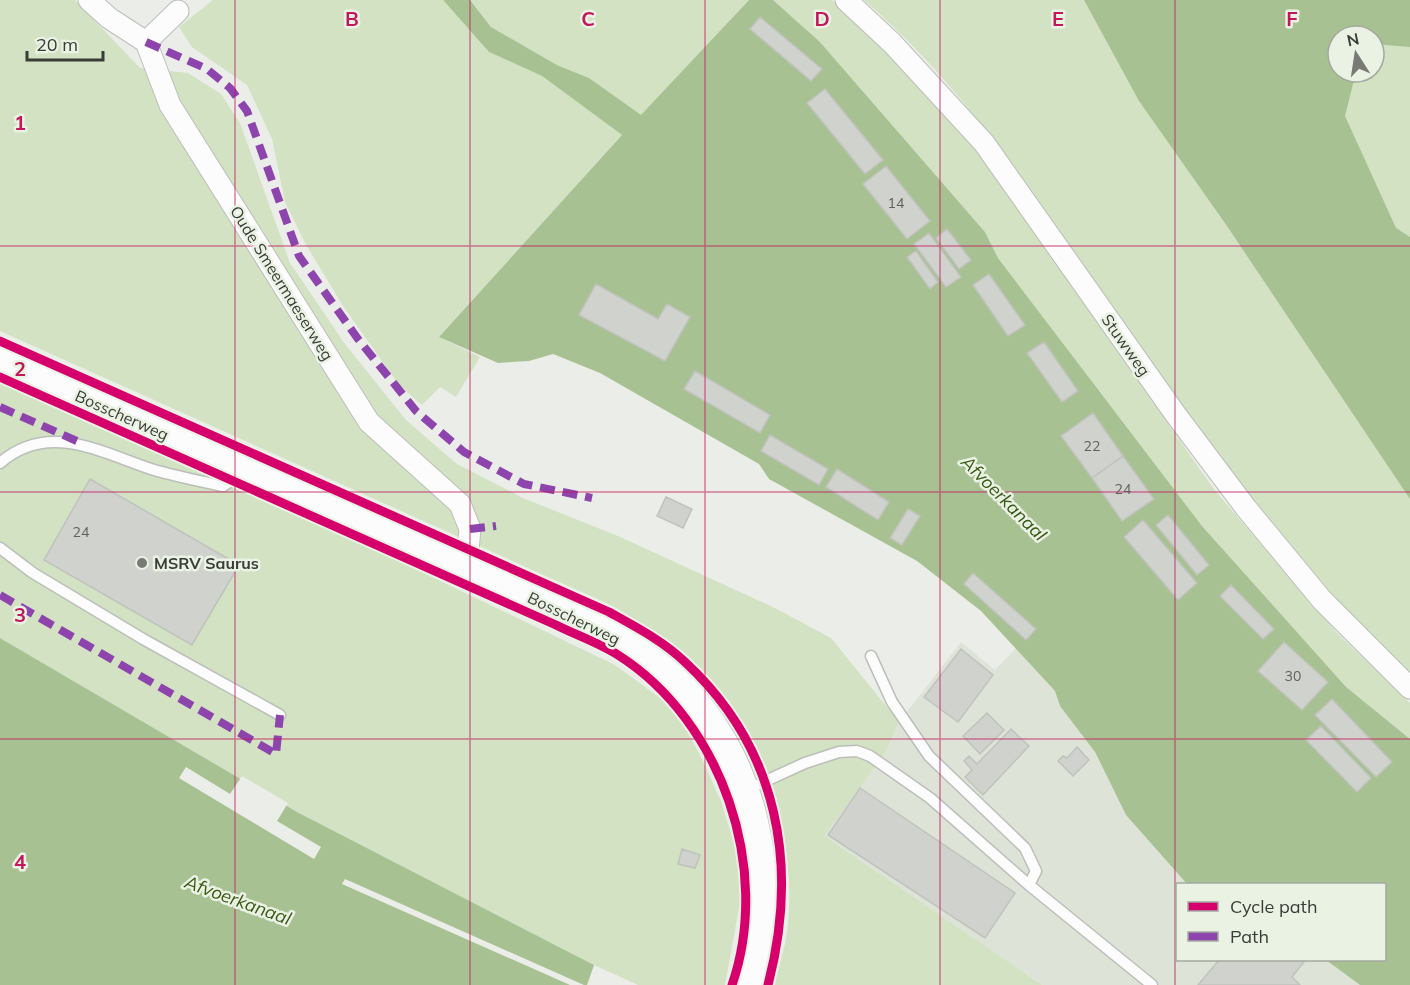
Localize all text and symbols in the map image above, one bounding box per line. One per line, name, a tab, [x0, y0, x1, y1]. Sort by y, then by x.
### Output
text: B	[345, 6, 359, 31]
text: C	[581, 6, 595, 31]
text: D	[814, 6, 830, 31]
text: E	[1052, 6, 1064, 31]
text: F	[1286, 6, 1298, 31]
scale bar	[27, 24, 104, 62]
north arrow	[1326, 24, 1386, 84]
text: N	[1345, 28, 1361, 50]
text: 20 m	[36, 33, 78, 56]
text: 1	[14, 110, 26, 135]
house number: 14	[888, 194, 905, 212]
street label: Oude Smeermaeserweg	[226, 202, 338, 364]
street label: Stuwweg	[1097, 310, 1155, 380]
text: 2	[14, 356, 26, 381]
street label: Bosscherweg	[72, 385, 172, 445]
house number: 22	[1084, 437, 1100, 455]
water label: Afvoerkanaal	[956, 450, 1052, 546]
house number: 24	[1115, 480, 1132, 498]
house number: 24	[73, 523, 90, 541]
place label: MSRV Saurus	[154, 553, 259, 573]
marker: MSRV Saurus	[135, 556, 149, 570]
street label: Bosscherweg	[525, 587, 623, 649]
text: 3	[14, 602, 26, 627]
house number: 30	[1285, 667, 1301, 685]
text: 4	[14, 849, 26, 874]
water label: Afvoerkanaal	[181, 870, 295, 930]
legend	[1176, 883, 1386, 961]
text: Cycle path	[1230, 895, 1317, 918]
text: Path	[1230, 925, 1269, 948]

